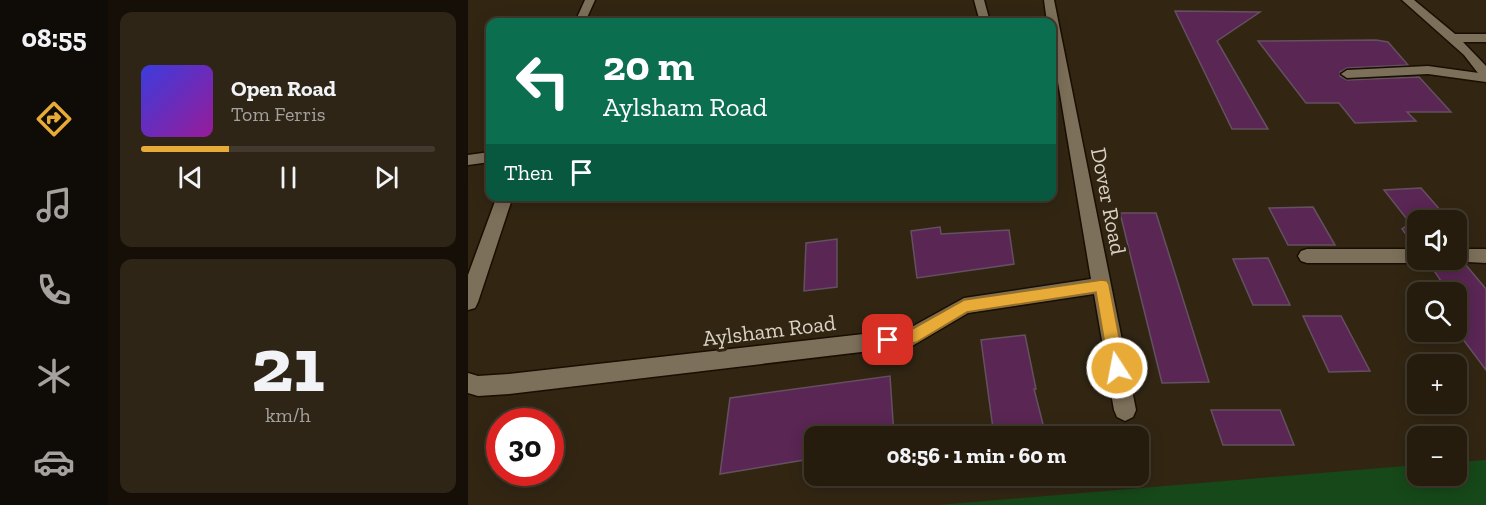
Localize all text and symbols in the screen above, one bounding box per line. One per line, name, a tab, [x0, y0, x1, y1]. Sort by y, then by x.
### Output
text: 08:55	[22, 22, 87, 54]
text: 20 m	[603, 40, 694, 91]
icon: left	[504, 42, 582, 120]
text: Open Road	[231, 75, 336, 102]
text: Aylsham Road	[603, 91, 767, 123]
icon: directions	[33, 98, 75, 140]
text: Tom Ferris	[231, 102, 326, 126]
street label: Dover Road	[1085, 145, 1132, 257]
icon: arrive	[565, 156, 598, 189]
text: Then	[504, 159, 553, 186]
icon: previous	[174, 161, 207, 194]
icon: pause	[272, 161, 305, 194]
icon: next	[370, 161, 403, 194]
icon: music	[33, 184, 75, 226]
map controls	[1407, 210, 1467, 486]
button: sound	[1407, 210, 1467, 270]
icon: phone	[33, 269, 75, 311]
button: search	[1407, 282, 1467, 342]
street label: Aylsham Road	[701, 309, 837, 352]
pin	[862, 314, 913, 365]
text: 21	[251, 317, 325, 411]
icon: arrive	[871, 323, 904, 356]
position arrow	[1085, 336, 1149, 400]
button: +	[1407, 354, 1467, 414]
icon: climate	[33, 355, 75, 397]
text: km/h	[265, 403, 311, 427]
speed limit sign: 30	[486, 408, 564, 486]
button: −	[1407, 426, 1467, 486]
icon: car	[33, 441, 75, 483]
text: 08:56 · 1 min · 60 m	[887, 442, 1066, 469]

